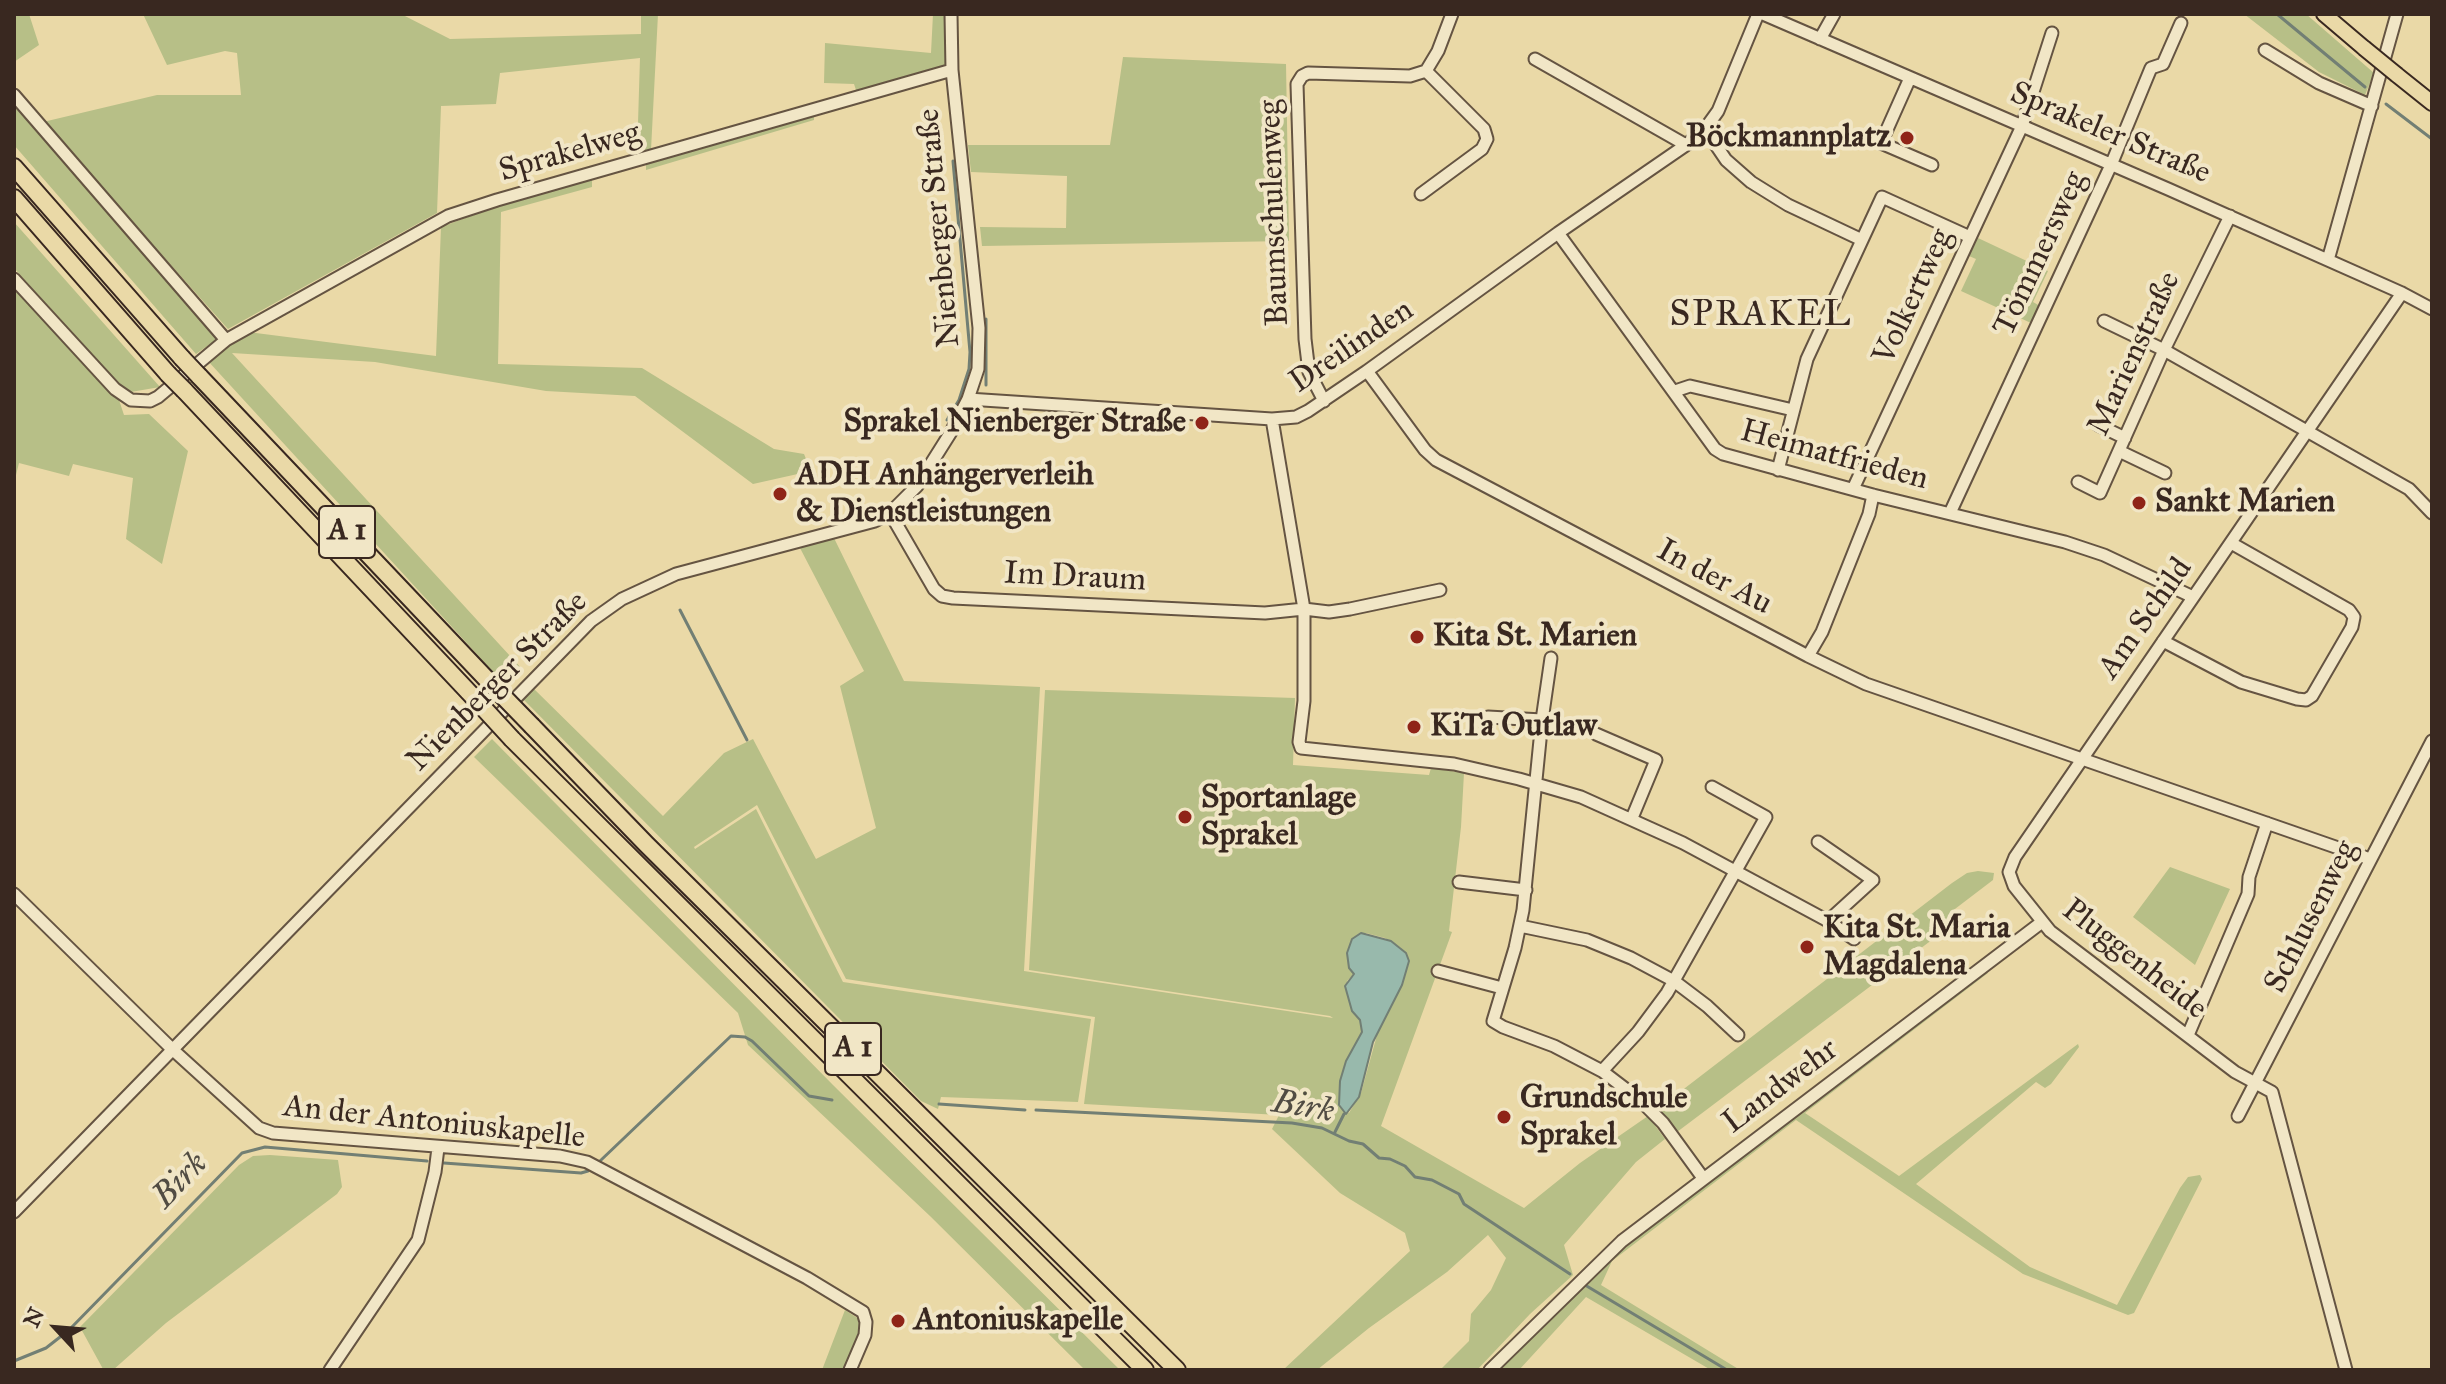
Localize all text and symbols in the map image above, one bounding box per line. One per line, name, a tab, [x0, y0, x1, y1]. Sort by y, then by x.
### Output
street label: Sprakeler Straße	[2004, 75, 2216, 193]
street label: Baumschulenweg	[1252, 99, 1298, 327]
street label: Nienberger Straße	[910, 107, 970, 349]
street label: Sprakelweg	[495, 115, 645, 191]
place label: Böckmannplatz	[1686, 119, 1891, 157]
marker: Böckmannplatz	[1898, 129, 1916, 147]
street label: Tömmersweg	[1986, 166, 2096, 342]
street label: Volkertweg	[1866, 223, 1962, 371]
street label: Marienstraße	[2080, 266, 2190, 442]
street label: Dreilinden	[1283, 292, 1421, 402]
district label: SPRAKEL	[1670, 294, 1852, 338]
place label: Sprakel Nienberger Straße	[843, 404, 1186, 442]
street label: Heimatfrieden	[1736, 413, 1932, 499]
marker: Sprakel Nienberger Straße	[1193, 414, 1211, 432]
place label: ADH Anhängerverleih & Dienstleistungen	[796, 457, 1094, 532]
place label: Sankt Marien	[2155, 484, 2335, 522]
marker: ADH Anhängerverleih & Dienstleistungen	[771, 485, 789, 503]
marker: Sankt Marien	[2130, 494, 2148, 512]
road number: A 1	[319, 506, 375, 558]
street label: In der Au	[1650, 532, 1778, 624]
street label: Am Schild	[2091, 551, 2201, 687]
street label: Im Draum	[1003, 555, 1147, 601]
street label: Nienberger Straße	[400, 584, 596, 780]
place label: Kita St. Marien	[1433, 618, 1637, 656]
marker: Kita St. Marien	[1408, 628, 1426, 646]
place label: KiTa Outlaw	[1430, 708, 1597, 746]
marker: KiTa Outlaw	[1405, 718, 1423, 736]
place label: Sportanlage Sprakel	[1201, 780, 1356, 855]
marker: Sportanlage Sprakel	[1176, 808, 1194, 826]
street label: Schlusenweg	[2257, 834, 2367, 1000]
street label: Pluggenheide	[2054, 891, 2214, 1029]
place label: Kita St. Maria Magdalena	[1823, 910, 2010, 985]
marker: Kita St. Maria Magdalena	[1798, 938, 1816, 956]
road number: A 1	[825, 1023, 881, 1075]
street label: Landwehr	[1716, 1031, 1846, 1143]
place label: Grundschule Sprakel	[1520, 1080, 1688, 1155]
water label: Birk	[1269, 1083, 1337, 1133]
street label: An der Antoniuskapelle	[281, 1088, 587, 1158]
marker: Grundschule Sprakel	[1495, 1108, 1513, 1126]
water label: Birk	[145, 1145, 217, 1217]
north arrow	[16, 1288, 96, 1368]
place label: Antoniuskapelle	[914, 1302, 1123, 1340]
text: N	[18, 1303, 50, 1332]
marker: Antoniuskapelle	[889, 1312, 907, 1330]

